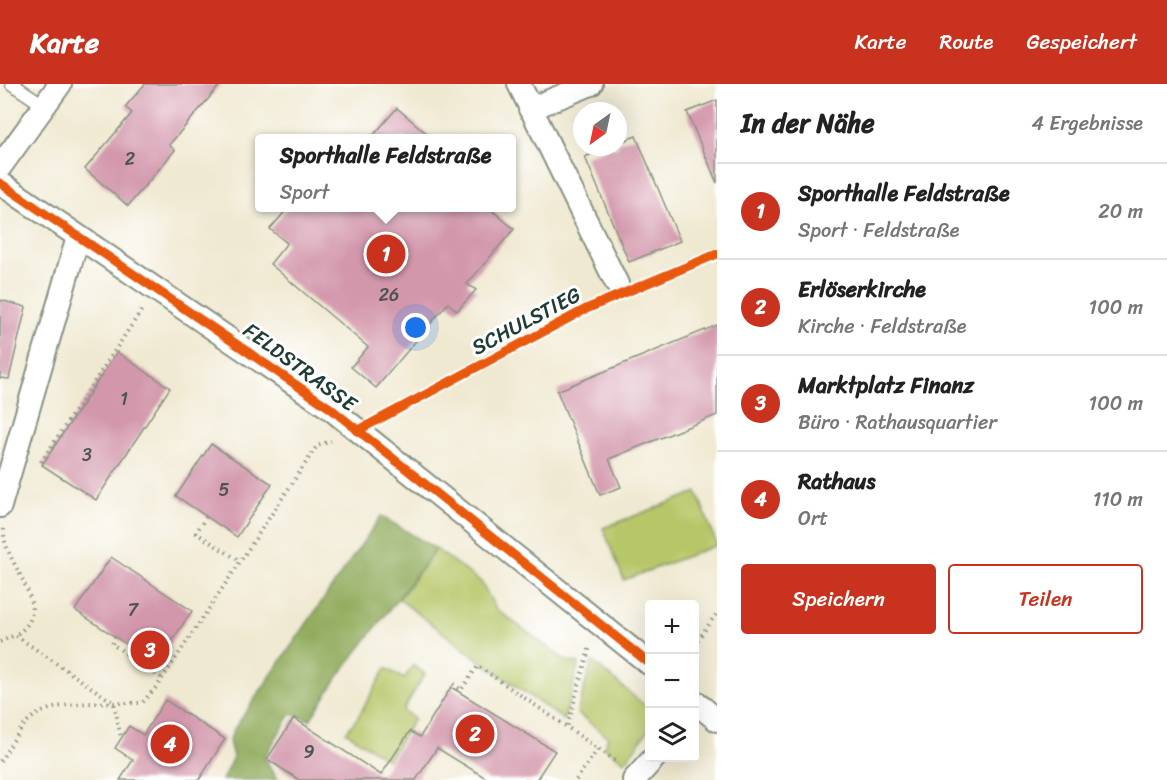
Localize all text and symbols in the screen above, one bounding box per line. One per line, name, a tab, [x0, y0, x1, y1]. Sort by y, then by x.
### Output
text: Karte	[30, 18, 99, 67]
text: Karte	[855, 23, 906, 61]
text: Route	[939, 23, 993, 61]
text: Gespeichert	[1026, 23, 1137, 61]
text: In der Nähe	[741, 100, 875, 146]
north arrow	[573, 102, 627, 156]
text: 4 Ergebnisse	[1032, 106, 1143, 141]
popup	[255, 134, 516, 212]
text: Sporthalle Feldstraße	[280, 136, 491, 175]
house number: 2	[125, 143, 135, 175]
text: Sporthalle Feldstraße	[798, 174, 1010, 213]
text: Sport	[280, 175, 329, 210]
text: 1	[756, 194, 765, 229]
text: 20 m	[1098, 194, 1143, 229]
text: Sport · Feldstraße	[798, 213, 959, 248]
pin: 1	[366, 232, 406, 276]
text: Erlöserkirche	[798, 270, 926, 309]
street label: SCHULSTIEG	[464, 276, 588, 366]
house number: 26	[379, 279, 399, 311]
text: 2	[755, 290, 766, 325]
text: 100 m	[1089, 290, 1143, 325]
text: Kirche · Feldstraße	[798, 309, 966, 344]
street label: FELDSTRASSE	[235, 312, 366, 423]
your location	[401, 313, 430, 342]
text: Marktplatz Finanz	[798, 366, 974, 405]
house number: 1	[120, 383, 128, 415]
text: 3	[755, 386, 766, 421]
text: 100 m	[1089, 386, 1143, 421]
text: Büro · Rathausquartier	[798, 405, 997, 440]
house number: 3	[82, 439, 92, 471]
text: Rathaus	[798, 462, 875, 501]
house number: 5	[219, 474, 230, 506]
text: 4	[754, 482, 767, 517]
text: 110 m	[1093, 482, 1143, 517]
text: Ort	[798, 501, 828, 536]
button: Speichern	[741, 564, 936, 634]
button: Teilen	[948, 564, 1143, 634]
house number: 7	[128, 594, 140, 626]
map controls	[645, 600, 699, 762]
button: +	[645, 600, 699, 654]
pin: 3	[130, 628, 170, 672]
button: −	[645, 654, 699, 708]
button: layers	[645, 708, 699, 762]
pin: 2	[456, 712, 494, 756]
pin: 4	[150, 722, 190, 766]
house number: 9	[303, 736, 315, 768]

